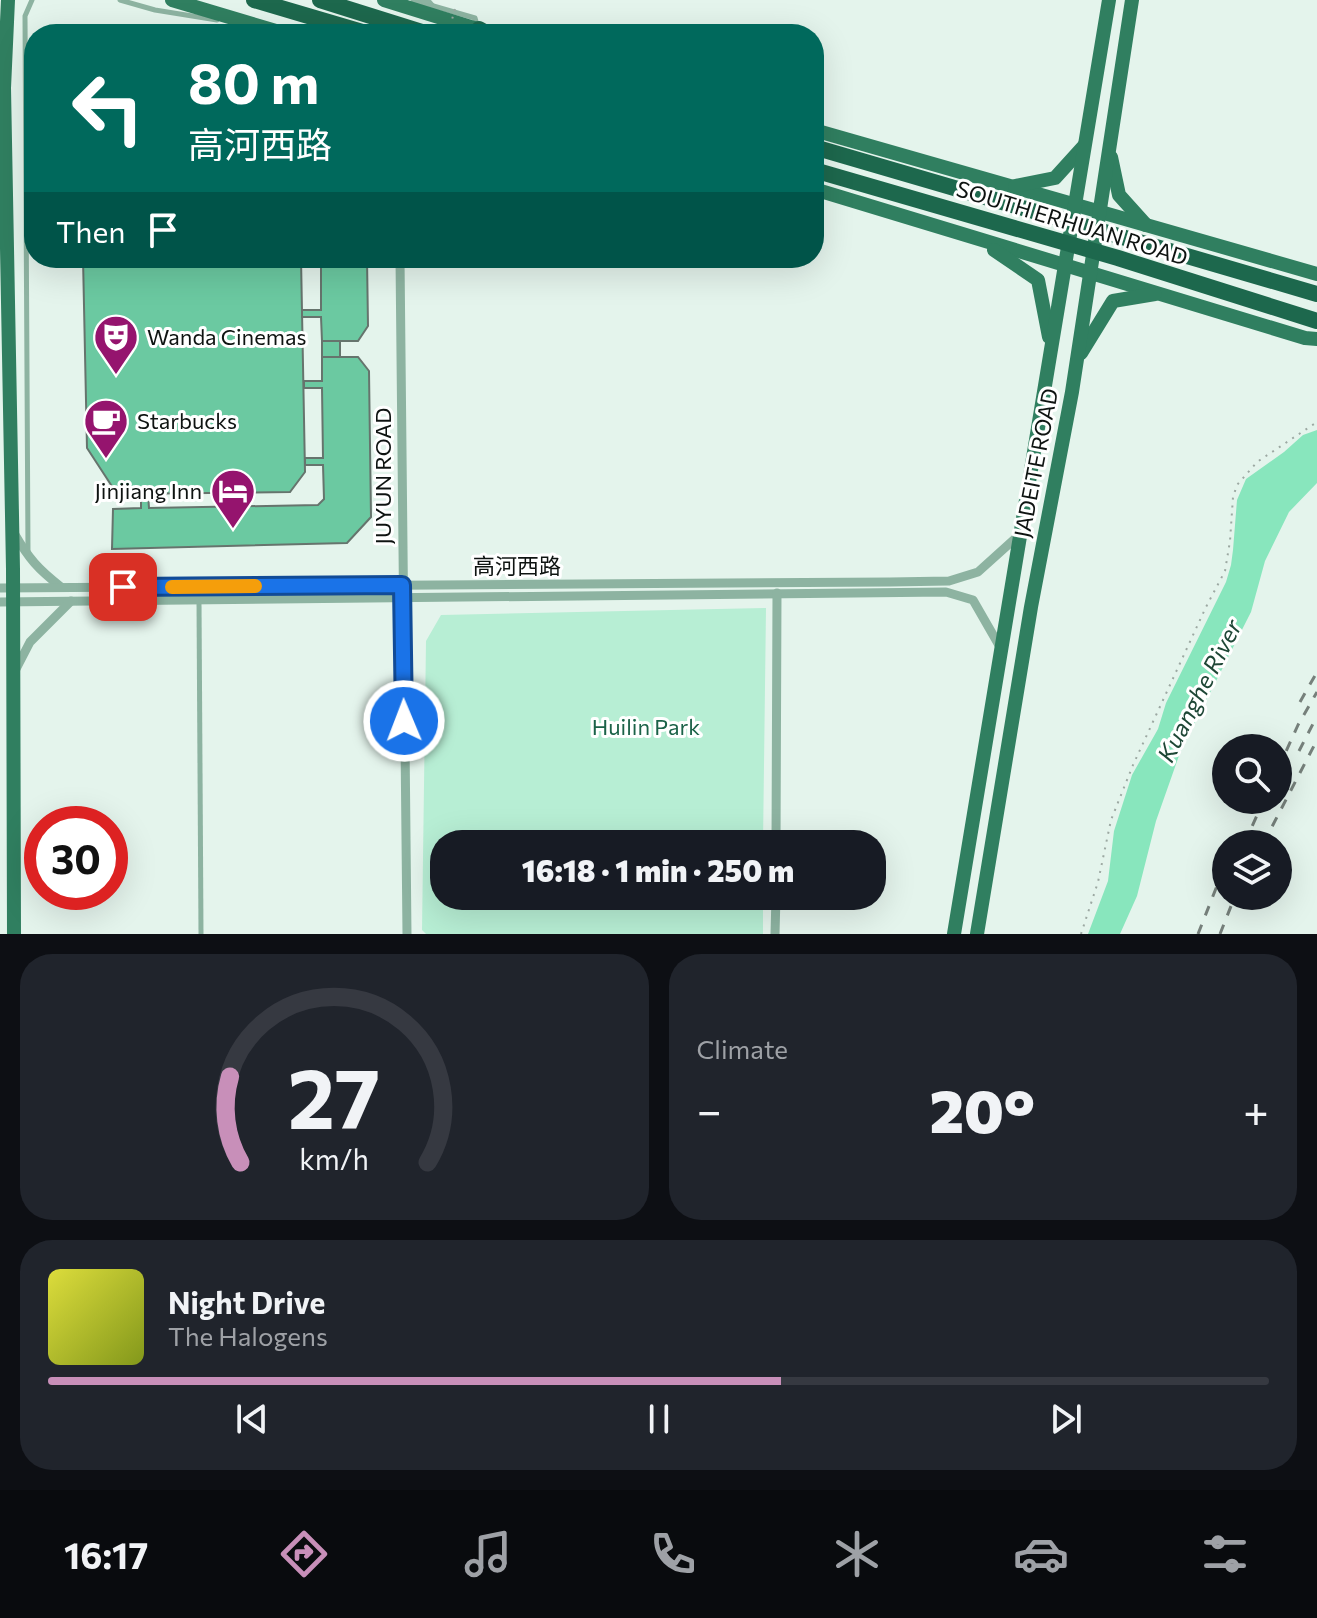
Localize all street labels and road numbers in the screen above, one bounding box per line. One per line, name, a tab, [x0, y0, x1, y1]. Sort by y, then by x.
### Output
street label: SOUTH ERHUAN ROAD	[953, 174, 1191, 271]
street label: JADEITE ROAD	[1008, 386, 1063, 540]
street label: JUYUN ROAD	[369, 408, 396, 544]
street label: 高河西路	[473, 552, 561, 579]

